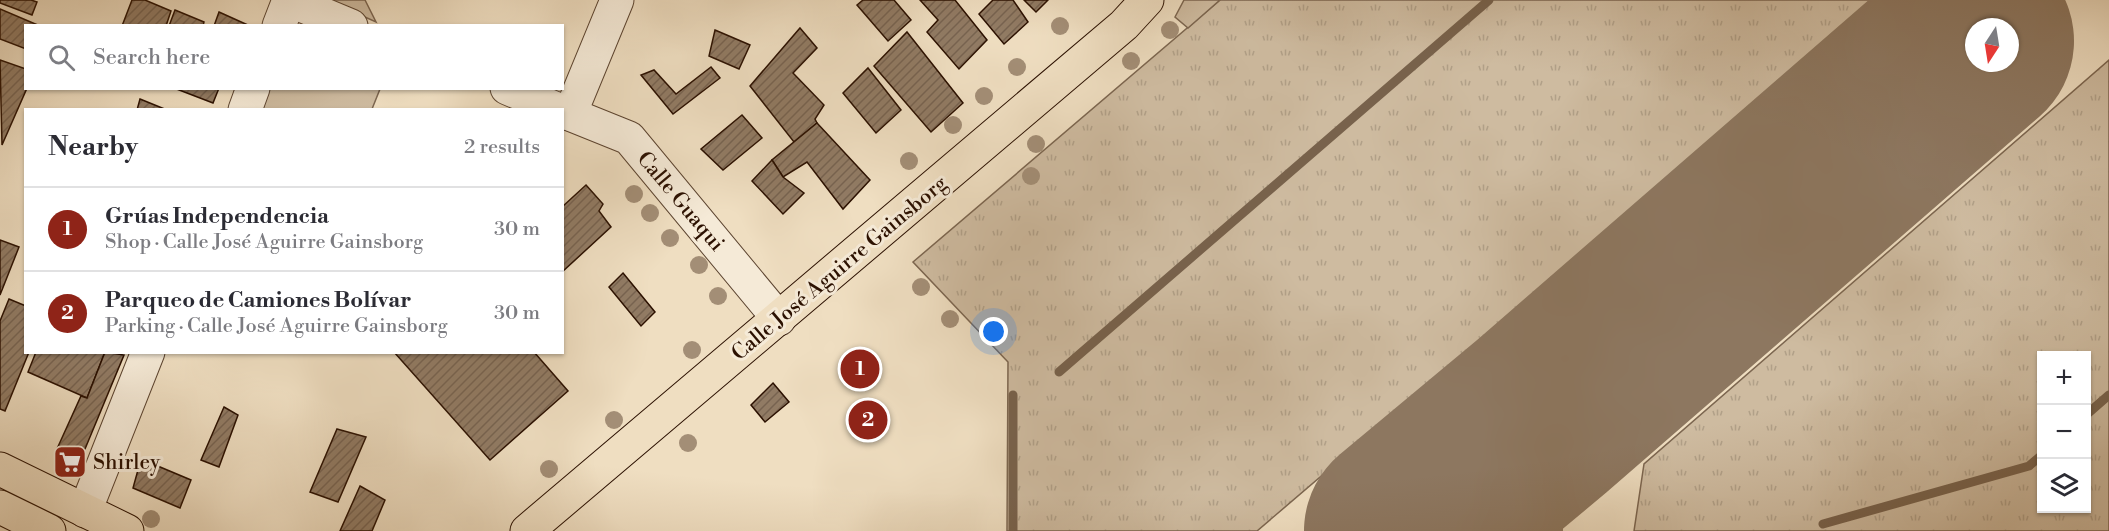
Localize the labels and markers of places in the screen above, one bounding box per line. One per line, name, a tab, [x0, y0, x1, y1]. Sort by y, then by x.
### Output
pin: 1	[840, 346, 880, 392]
pin: 2	[848, 398, 888, 442]
supermarket icon: Shirley	[52, 444, 88, 480]
place label: Shirley	[93, 450, 161, 476]

